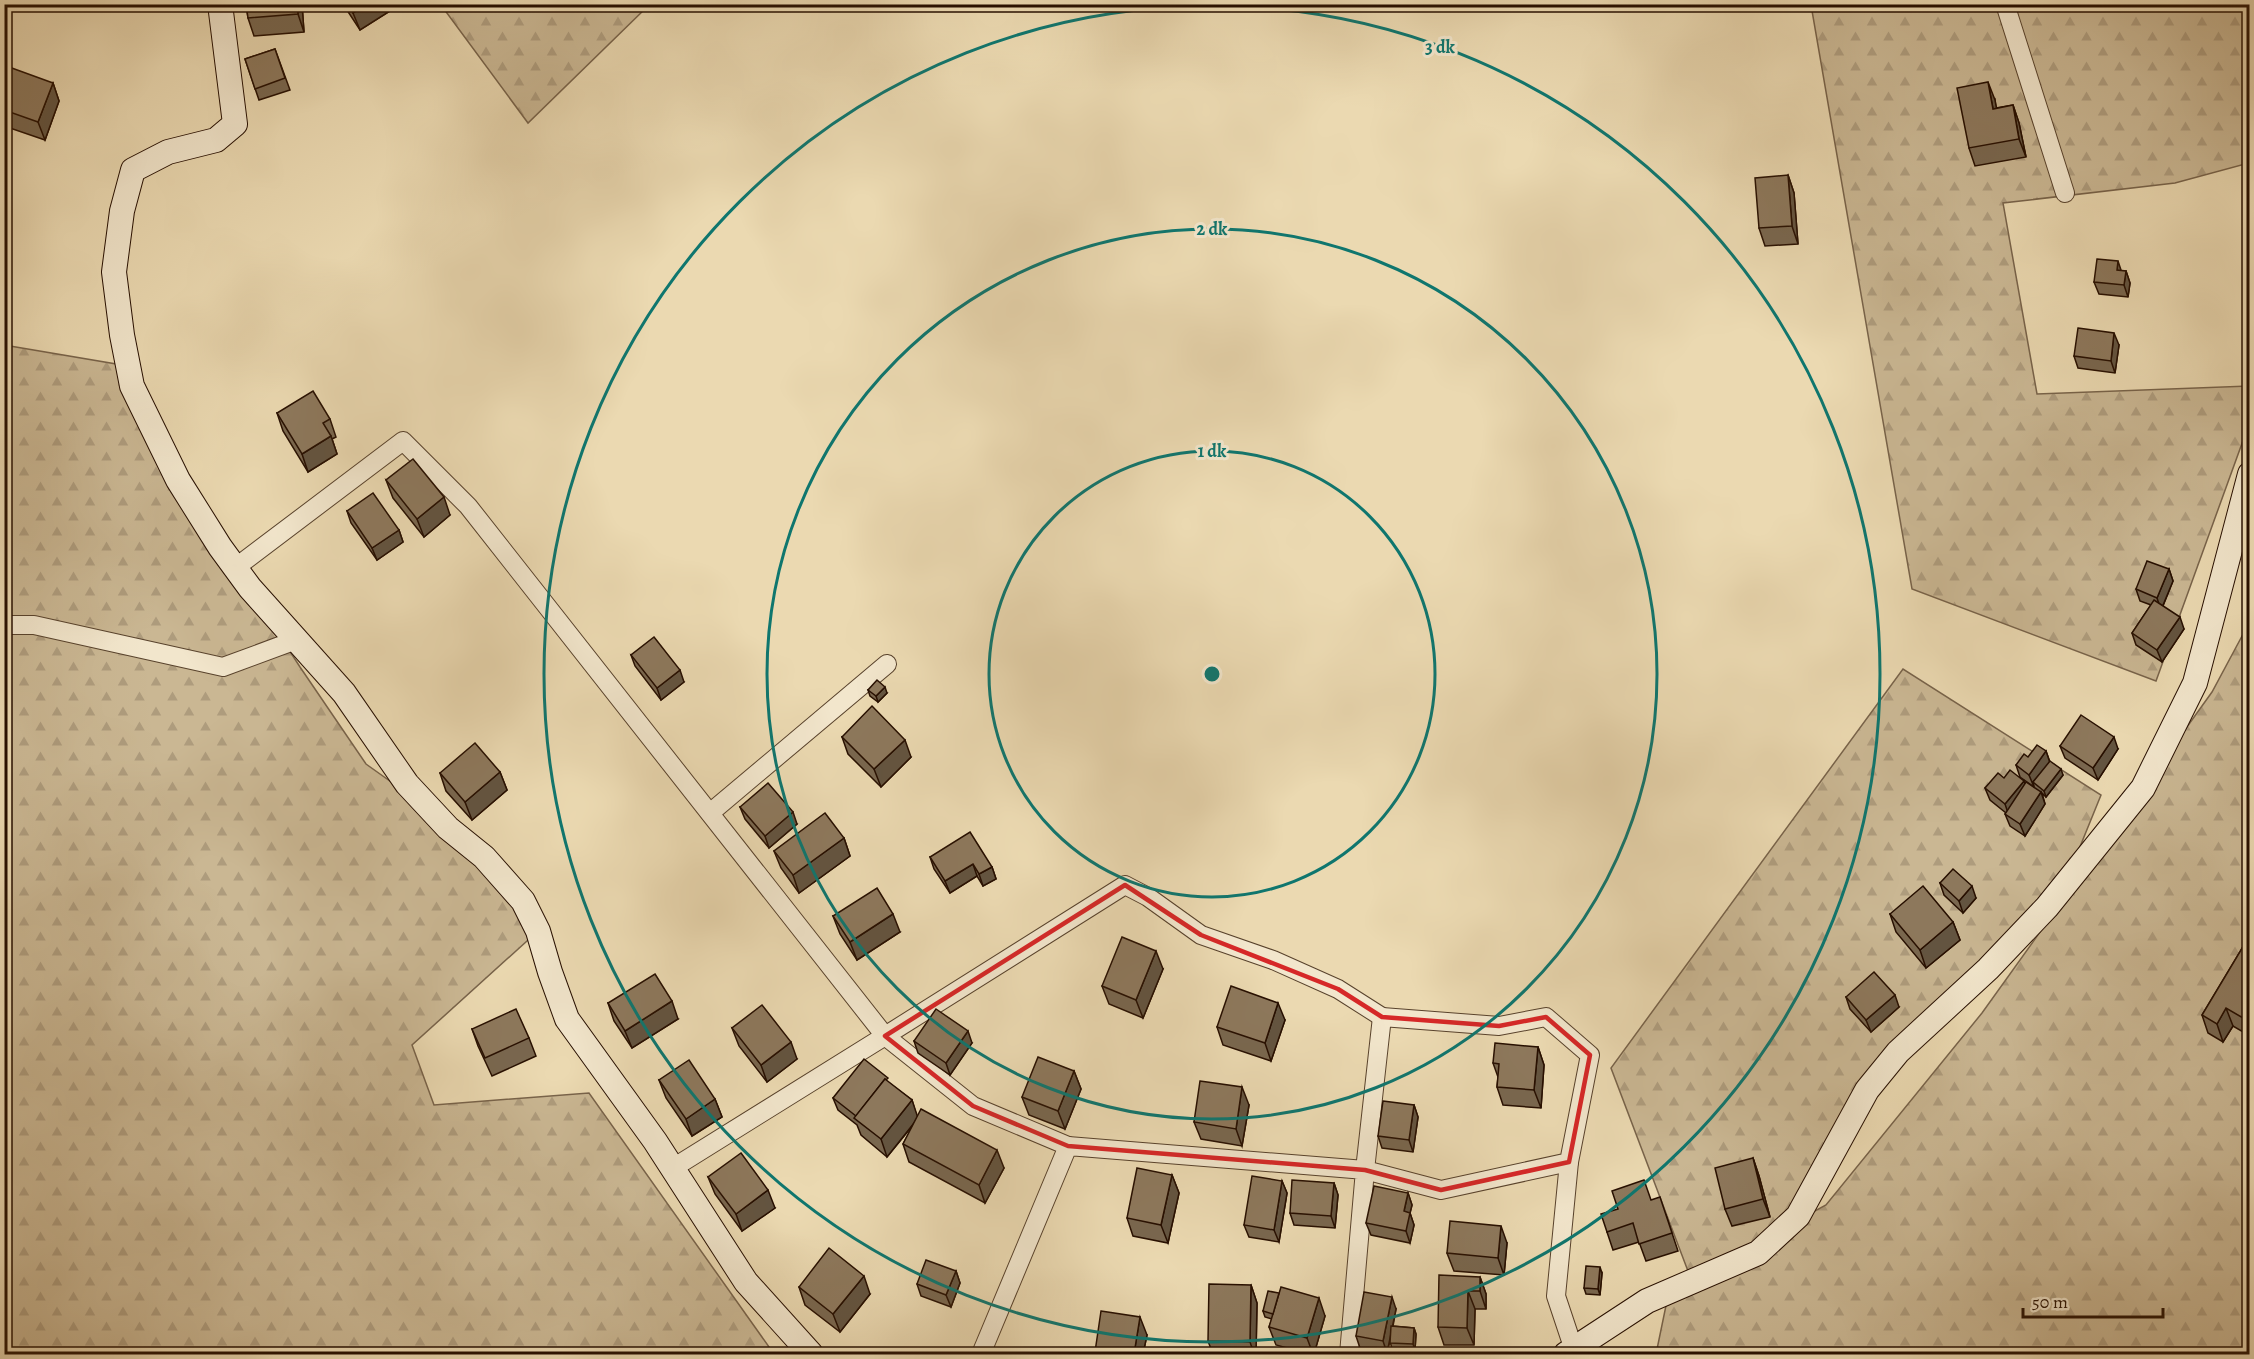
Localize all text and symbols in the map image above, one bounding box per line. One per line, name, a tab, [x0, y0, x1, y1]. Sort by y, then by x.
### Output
text: 3 dk	[1425, 35, 1456, 59]
text: 2 dk	[1197, 217, 1228, 241]
text: 1 dk	[1198, 439, 1227, 463]
centre of rings	[1202, 664, 1222, 684]
scale bar	[2023, 1281, 2162, 1319]
text: 50 m	[2032, 1290, 2068, 1314]

